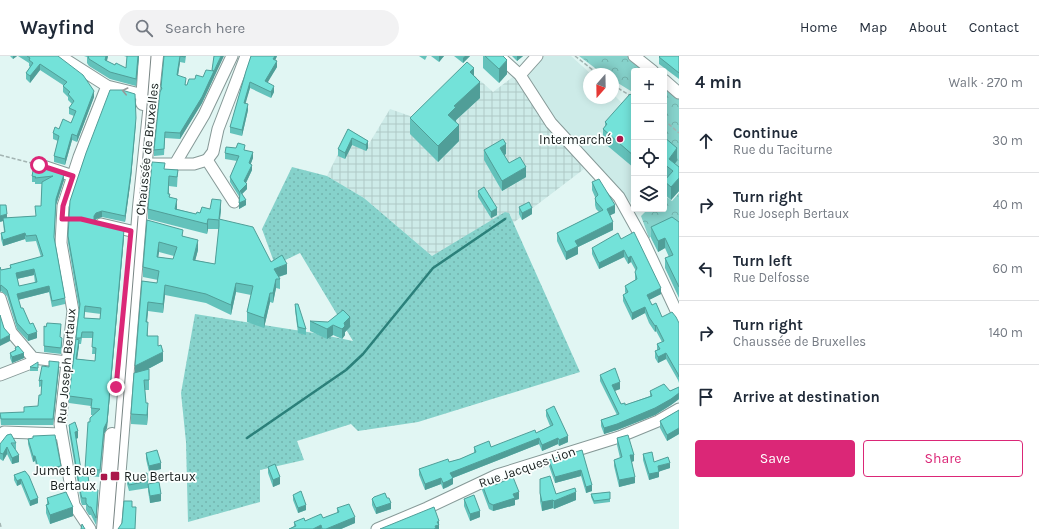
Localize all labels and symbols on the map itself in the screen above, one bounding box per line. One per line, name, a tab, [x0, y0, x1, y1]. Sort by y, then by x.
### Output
north arrow	[583, 68, 619, 104]
street label: Chaussée de Bruxelles	[133, 82, 161, 216]
one-way arrow	[122, 87, 128, 95]
place label: Intermarché	[539, 132, 612, 147]
marker: Intermarché	[615, 134, 625, 144]
route start	[30, 156, 48, 174]
street label: Rue Joseph Bertaux	[53, 307, 79, 424]
route end	[107, 378, 125, 396]
street label: Rue Jacques Lion	[476, 443, 578, 492]
place label: Jumet Rue Bertaux	[34, 463, 96, 493]
place label: Rue Bertaux	[124, 469, 196, 484]
marker: Rue Bertaux	[109, 470, 121, 482]
marker: Jumet Rue Bertaux	[99, 472, 109, 482]

